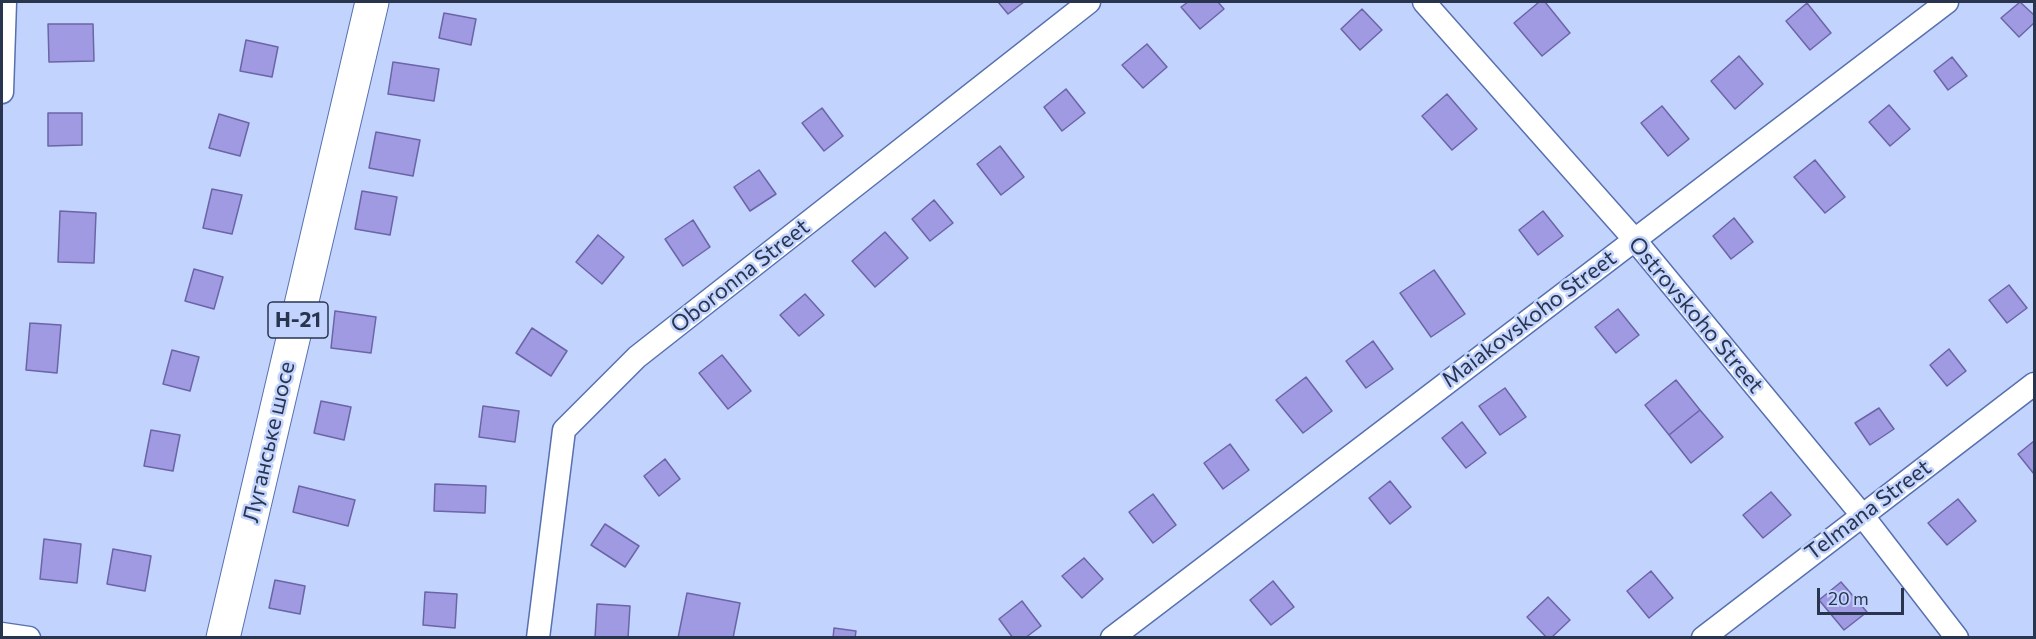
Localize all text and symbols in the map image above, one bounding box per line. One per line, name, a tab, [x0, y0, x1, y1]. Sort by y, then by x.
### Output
street label: Oboronna Street	[665, 214, 815, 338]
street label: Ostrovskoho Street	[1623, 231, 1769, 399]
street label: Maiakovskoho Street	[1437, 245, 1621, 393]
road number: Н-21	[268, 302, 328, 338]
street label: Луганське шосе	[238, 359, 300, 525]
street label: Telmana Street	[1800, 454, 1936, 566]
scale bar	[1820, 576, 1907, 614]
text: 20 m	[1828, 587, 1869, 609]

